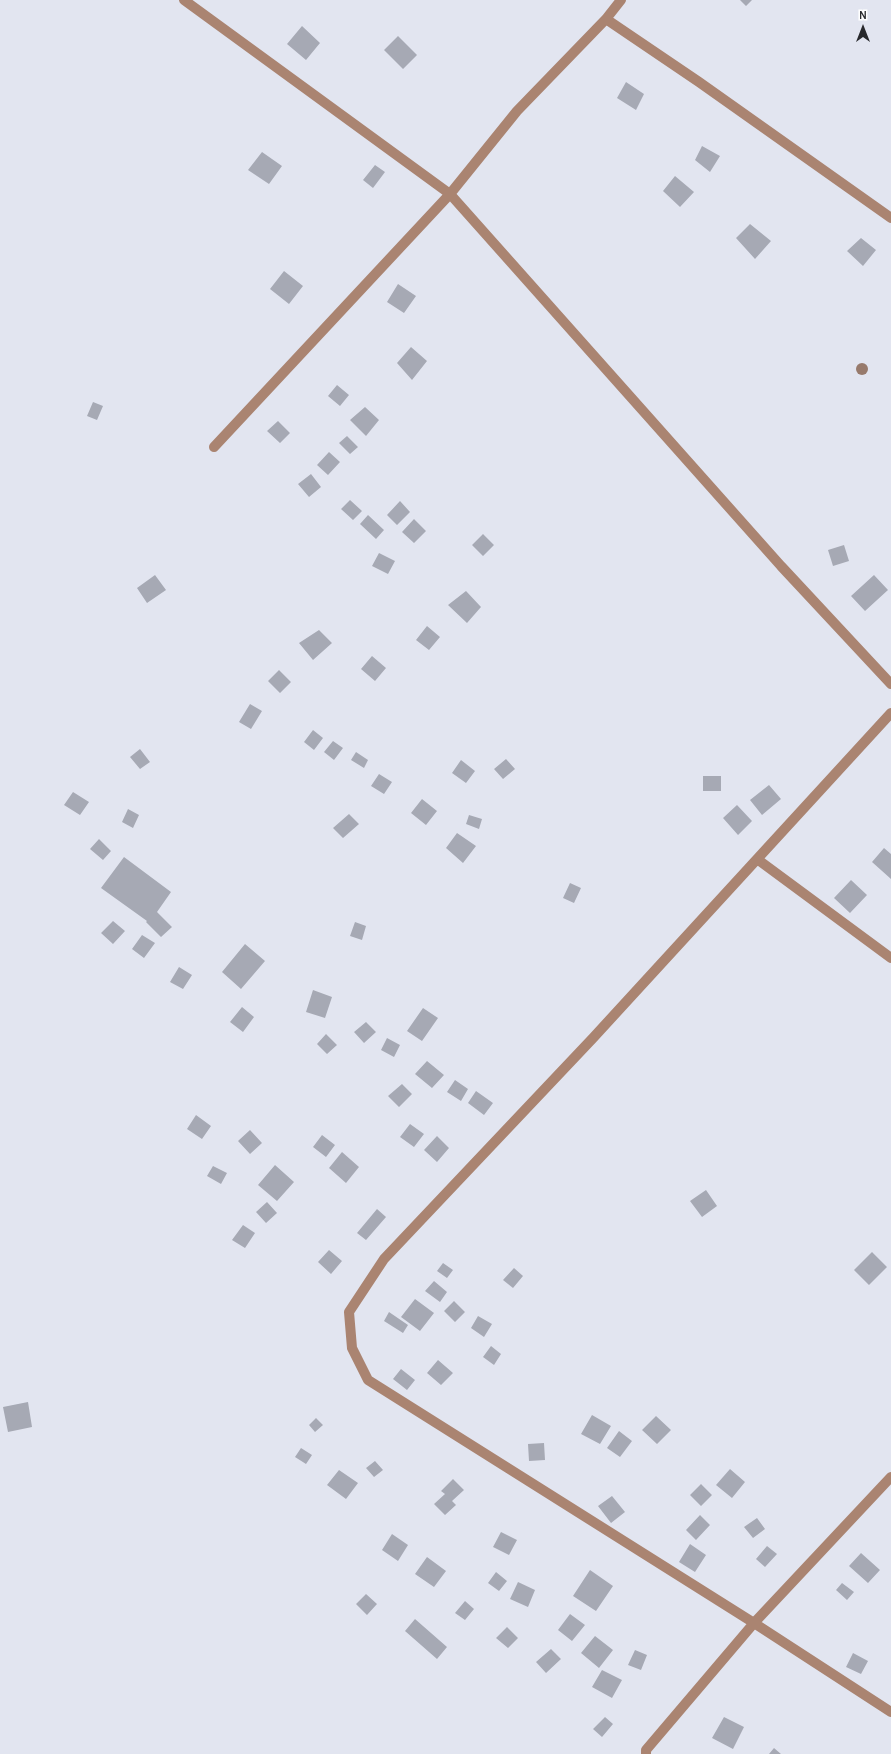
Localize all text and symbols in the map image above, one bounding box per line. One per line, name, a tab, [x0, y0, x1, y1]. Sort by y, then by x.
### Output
north arrow	[843, 8, 883, 48]
text: N	[859, 9, 867, 22]

